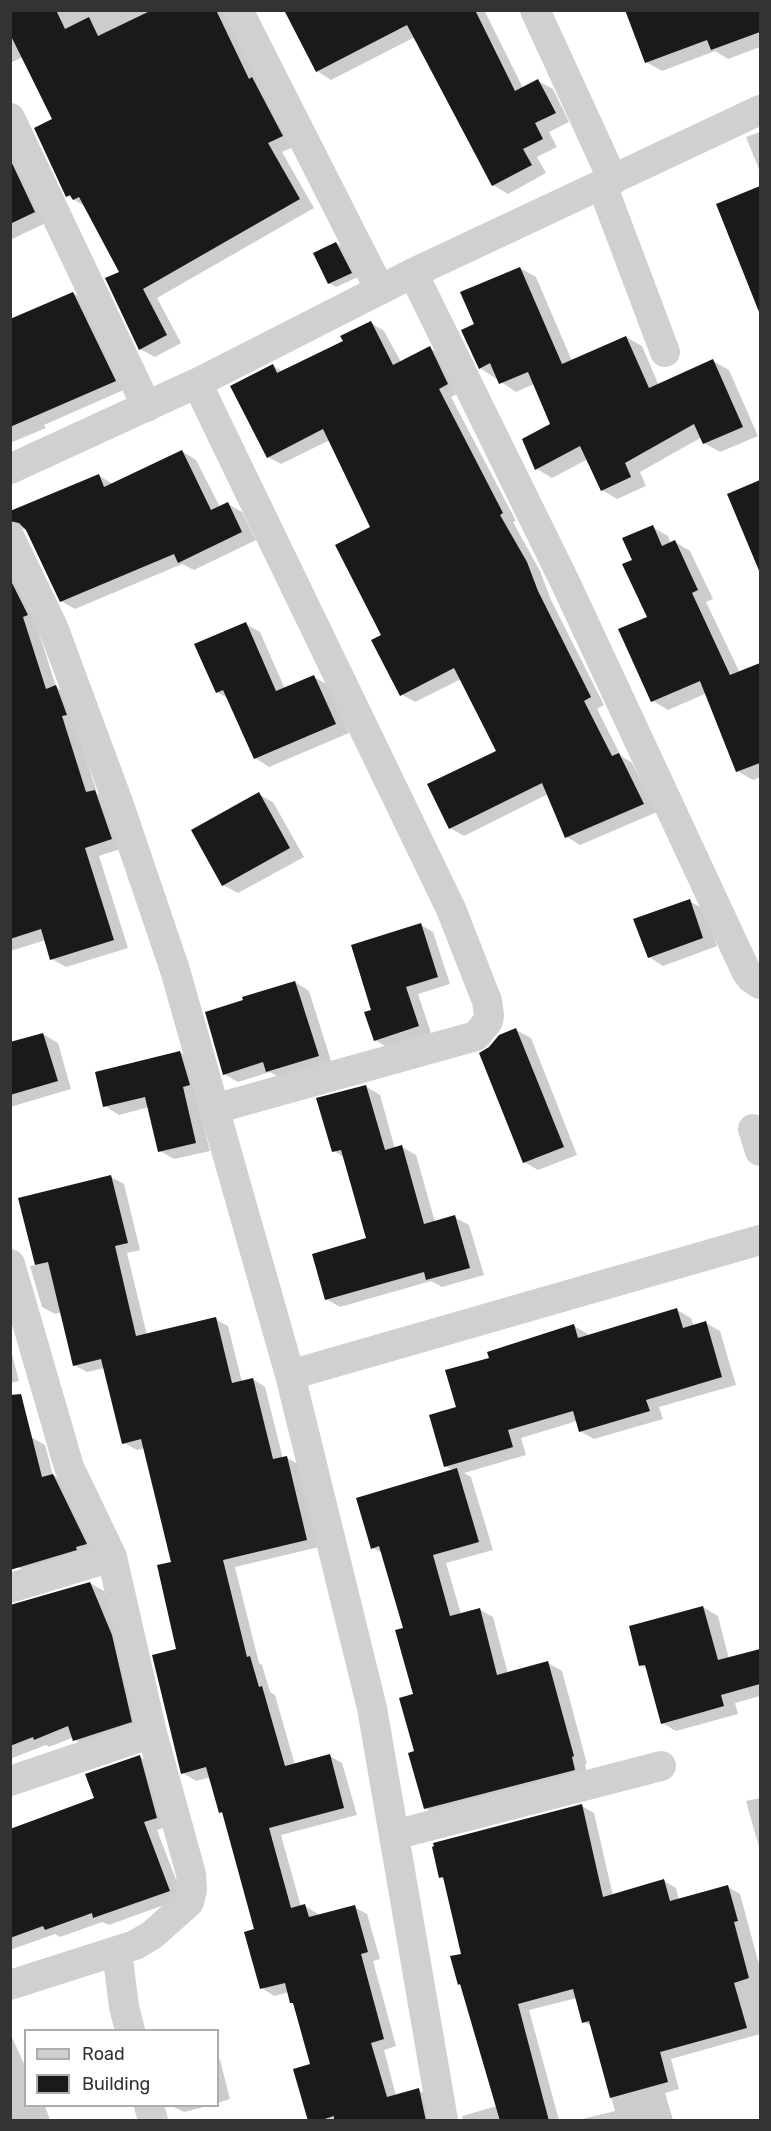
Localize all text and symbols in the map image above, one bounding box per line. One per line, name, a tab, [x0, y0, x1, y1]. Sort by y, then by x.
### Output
legend	[24, 2029, 219, 2107]
text: Road	[82, 2043, 125, 2065]
text: Building	[82, 2073, 150, 2095]

